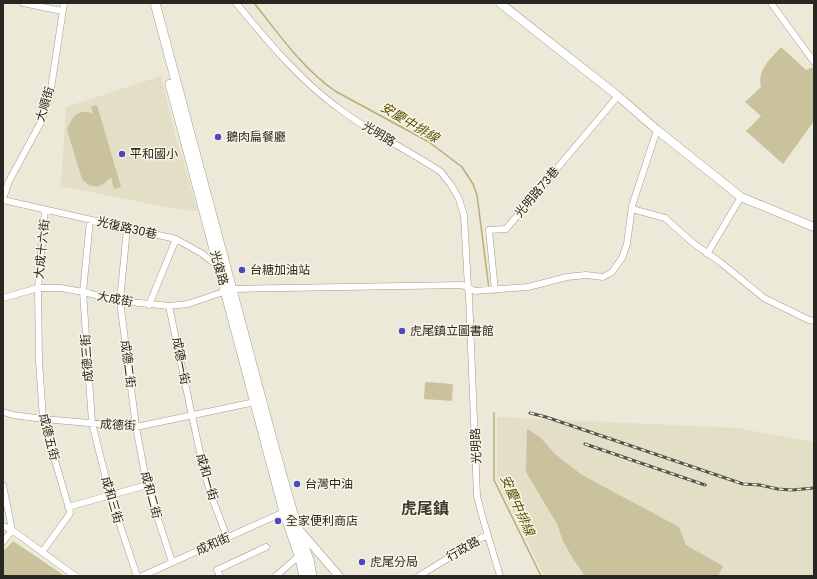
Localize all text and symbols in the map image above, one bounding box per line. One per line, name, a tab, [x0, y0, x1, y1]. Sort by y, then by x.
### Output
street label: 大順街	[33, 85, 57, 123]
water label: 安慶中排線	[378, 99, 443, 147]
street label: 光明路	[360, 119, 398, 149]
place label: 鵝肉扁餐廳	[226, 130, 286, 144]
marker: 鵝肉扁餐廳	[213, 132, 223, 142]
place label: 平和國小	[130, 147, 178, 161]
marker: 平和國小	[117, 149, 127, 159]
street label: 光明路73巷	[512, 164, 562, 220]
street label: 光復路30巷	[95, 214, 159, 242]
street label: 大成十六街	[32, 218, 52, 280]
street label: 光復路	[207, 249, 231, 287]
place label: 台糖加油站	[250, 263, 310, 277]
marker: 台糖加油站	[237, 265, 247, 275]
street label: 大成街	[96, 289, 134, 309]
place label: 虎尾鎮立圖書館	[410, 324, 494, 338]
marker: 虎尾鎮立圖書館	[397, 326, 407, 336]
street label: 成德三街	[78, 334, 96, 382]
street label: 成德一街	[170, 336, 192, 386]
street label: 成德二街	[118, 339, 138, 389]
street label: 成德五街	[36, 412, 62, 462]
street label: 成德街	[100, 417, 136, 433]
street label: 光明路	[468, 428, 484, 464]
street label: 成和一街	[194, 452, 220, 502]
street label: 成和二街	[138, 470, 164, 520]
water label: 安慶中排線	[497, 472, 538, 540]
street label: 成和三街	[99, 475, 125, 525]
place label: 台灣中油	[305, 477, 353, 491]
marker: 台灣中油	[292, 479, 302, 489]
district label: 虎尾鎮	[401, 499, 449, 518]
place label: 全家便利商店	[286, 514, 358, 528]
marker: 全家便利商店	[273, 516, 283, 526]
street label: 成和街	[194, 530, 232, 558]
street label: 行政路	[444, 534, 482, 564]
place label: 虎尾分局	[370, 555, 418, 569]
marker: 虎尾分局	[357, 557, 367, 567]

